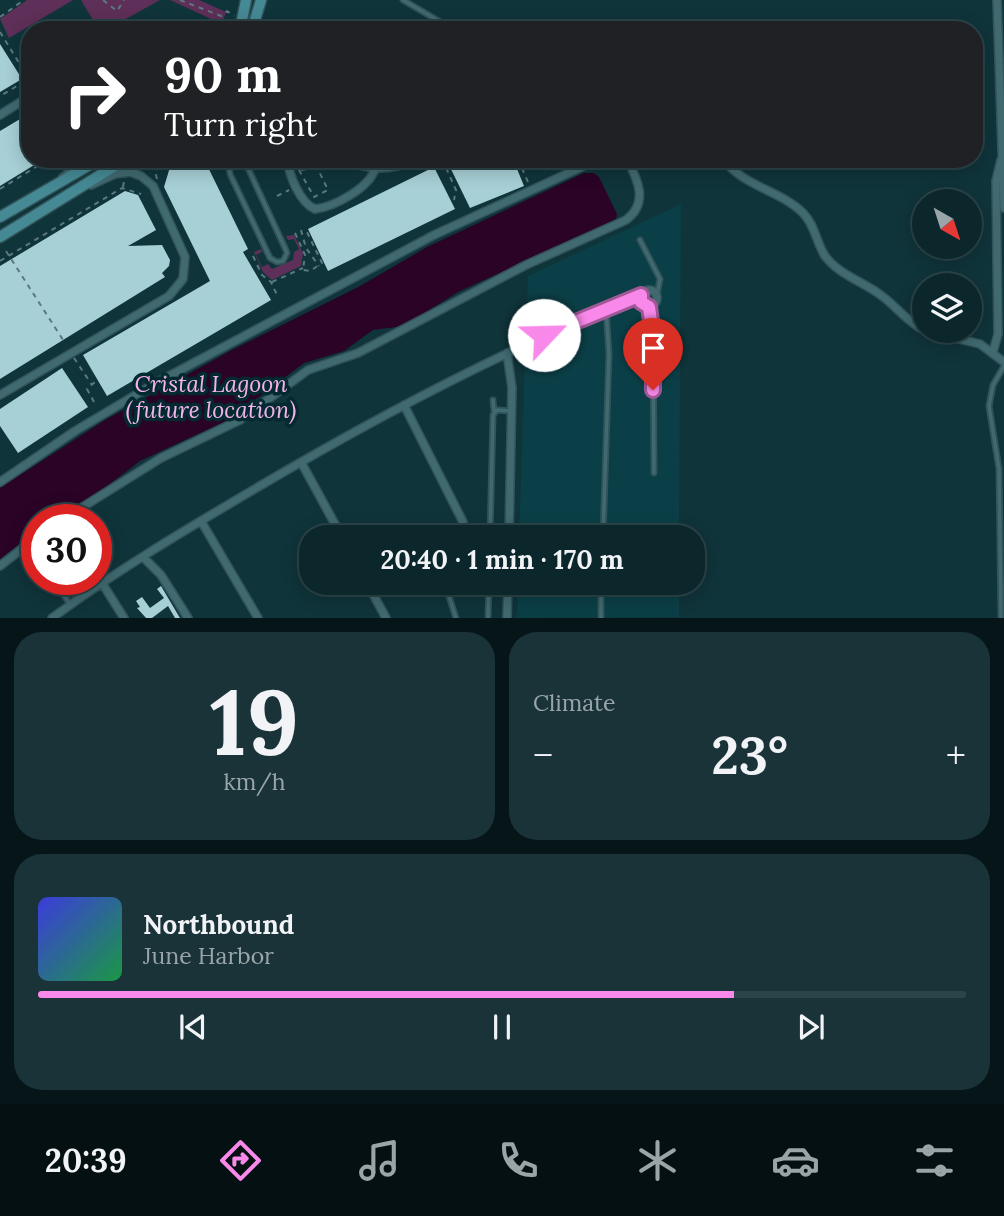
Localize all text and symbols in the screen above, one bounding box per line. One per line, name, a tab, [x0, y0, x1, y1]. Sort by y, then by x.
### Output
text: 90 m	[164, 43, 281, 105]
icon: right	[49, 49, 140, 140]
text: Turn right	[164, 104, 317, 145]
north arrow	[912, 189, 982, 259]
map controls	[912, 189, 982, 343]
button: layers	[912, 273, 982, 343]
position arrow	[507, 298, 581, 372]
pin	[623, 318, 683, 390]
icon: arrive	[634, 329, 672, 367]
water label: Cristal Lagoon (future location)	[126, 369, 296, 425]
speed limit sign: 30	[21, 504, 112, 595]
text: 20:40 · 1 min · 170 m	[380, 543, 624, 576]
text: 19	[210, 663, 299, 780]
text: Climate	[533, 688, 615, 717]
text: 23°	[711, 722, 788, 788]
text: −	[533, 731, 553, 779]
text: +	[946, 731, 966, 779]
text: km/h	[223, 767, 286, 796]
text: Northbound	[143, 908, 294, 941]
text: June Harbor	[143, 941, 274, 970]
icon: previous	[174, 1008, 212, 1046]
icon: pause	[483, 1008, 521, 1046]
icon: next	[792, 1008, 830, 1046]
icon: directions	[216, 1136, 265, 1185]
icon: music	[355, 1136, 404, 1185]
icon: phone	[494, 1136, 543, 1185]
icon: climate	[633, 1136, 682, 1185]
icon: car	[771, 1136, 820, 1185]
icon: filters	[910, 1136, 959, 1185]
text: 20:39	[45, 1140, 127, 1181]

